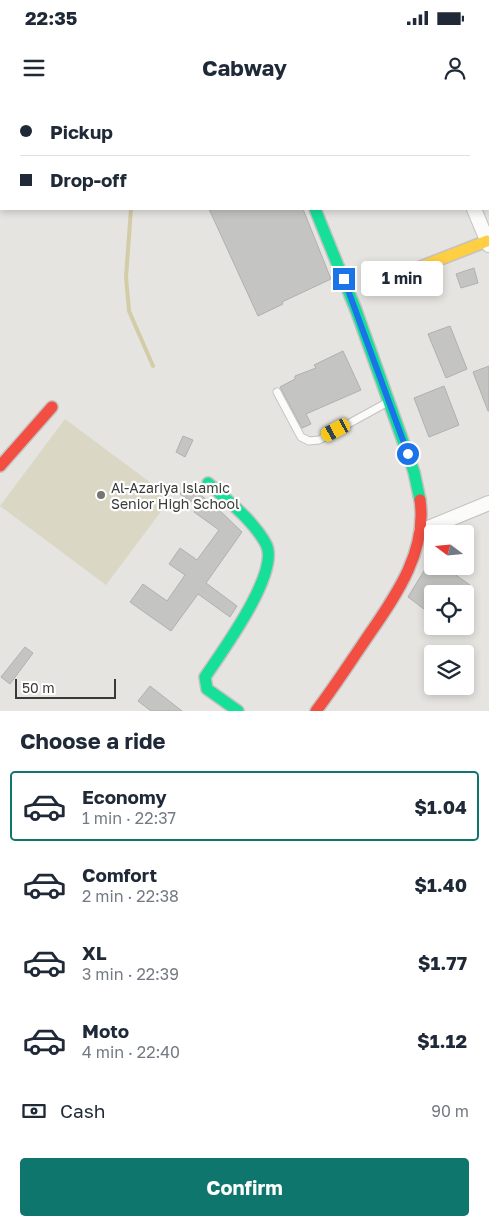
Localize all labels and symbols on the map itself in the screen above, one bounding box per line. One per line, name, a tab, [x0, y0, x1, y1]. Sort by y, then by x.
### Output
callout: 1 min	[362, 262, 444, 296]
route end	[333, 268, 355, 290]
car	[319, 416, 352, 444]
route start	[397, 443, 419, 465]
place label: Al-Azariya Islamic Senior High School	[111, 479, 239, 512]
marker: Al-Azariya Islamic Senior High School	[95, 489, 107, 501]
north arrow	[424, 525, 474, 575]
scale bar	[15, 676, 116, 699]

